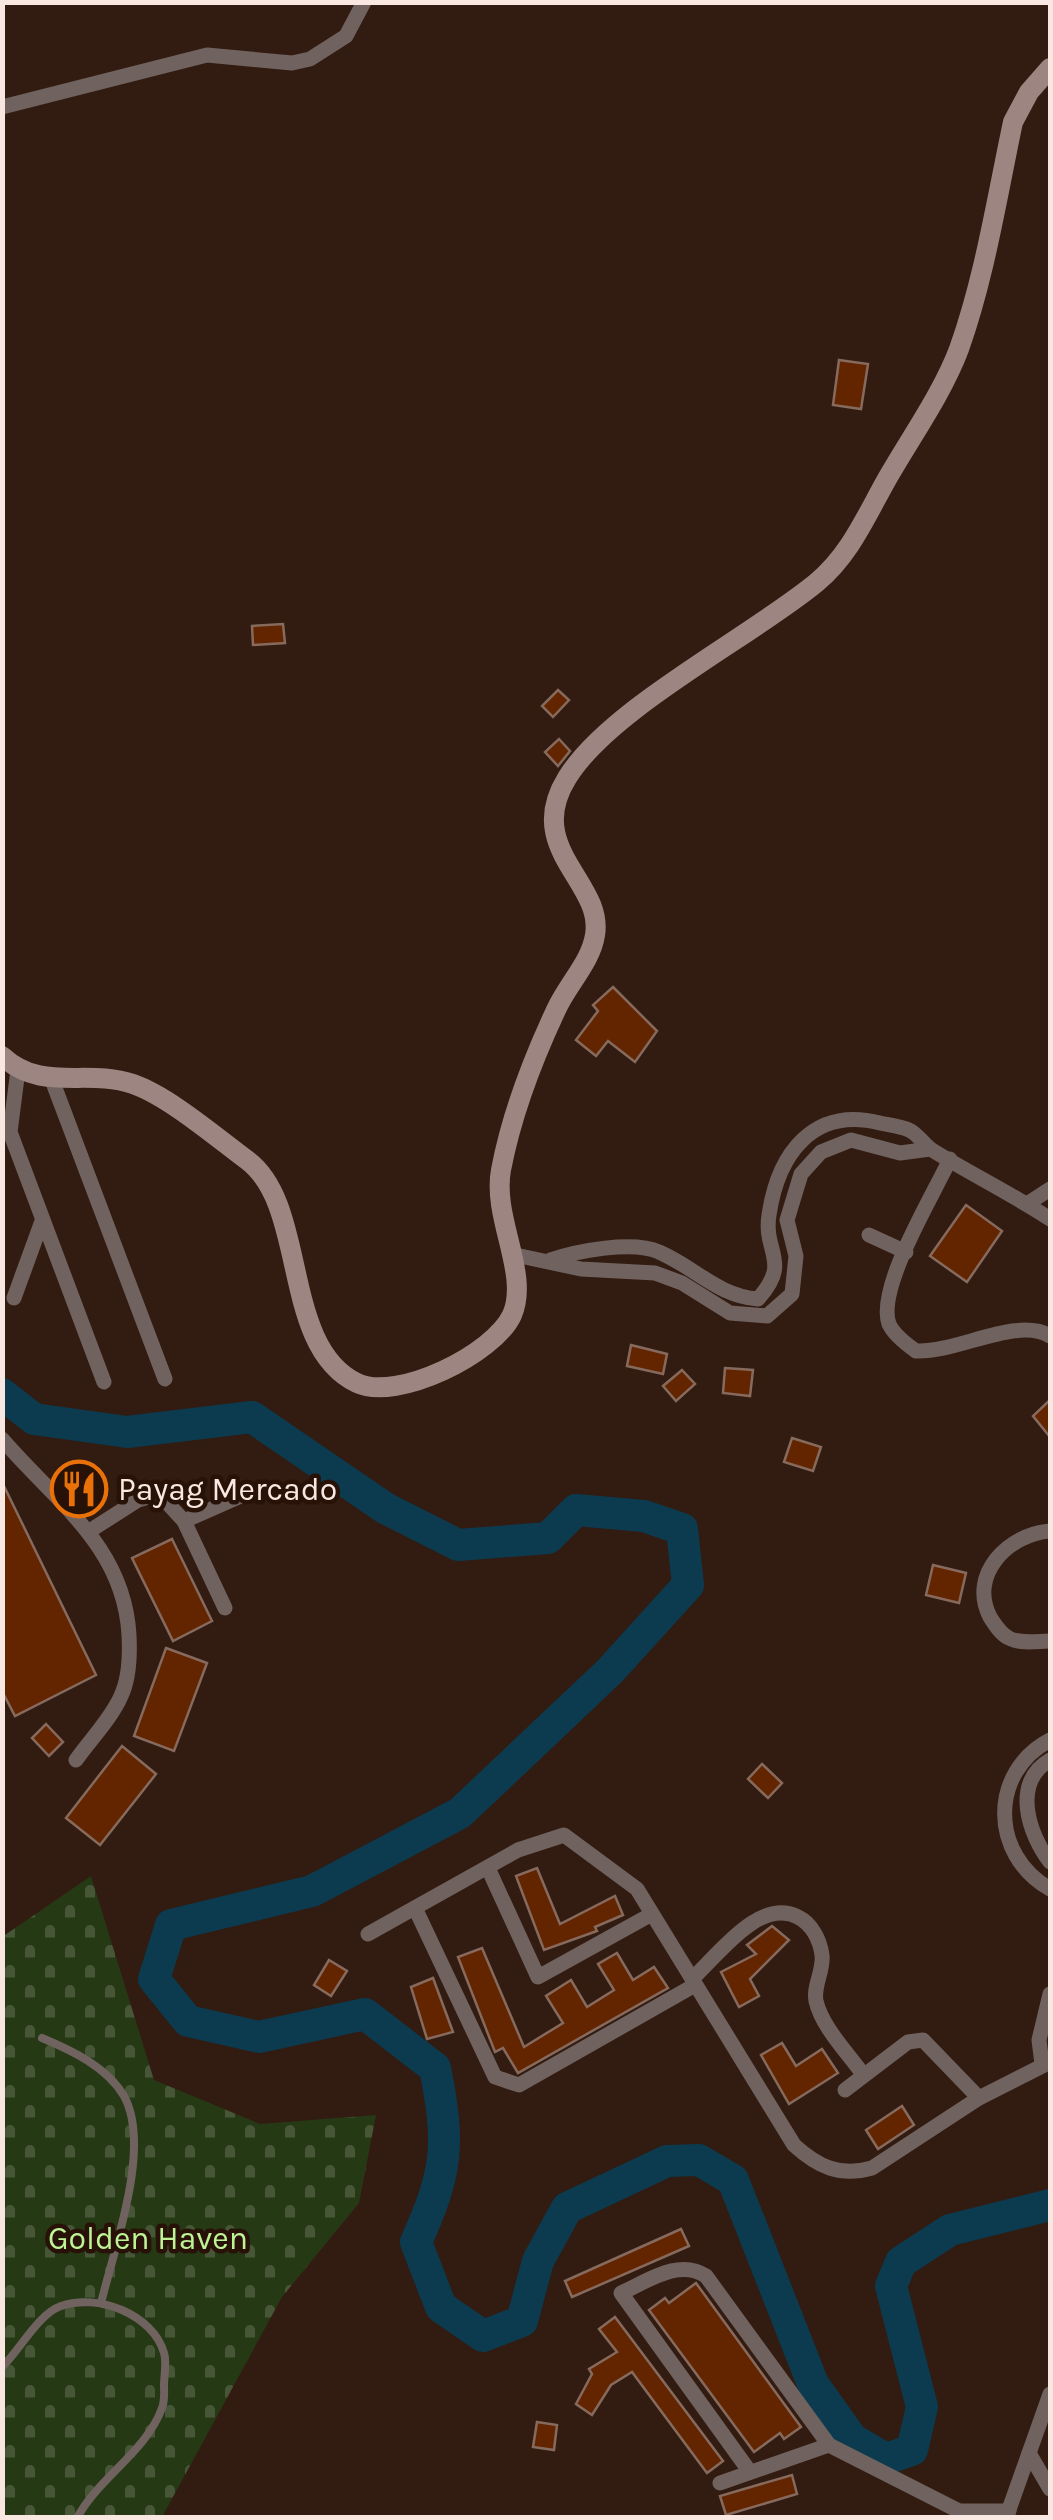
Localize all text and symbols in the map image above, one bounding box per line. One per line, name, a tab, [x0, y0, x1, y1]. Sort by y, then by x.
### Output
restaurant icon: Payag Mercado	[49, 1459, 109, 1519]
place label: Payag Mercado	[118, 1471, 337, 1508]
park label: Golden Haven	[48, 2220, 248, 2257]

